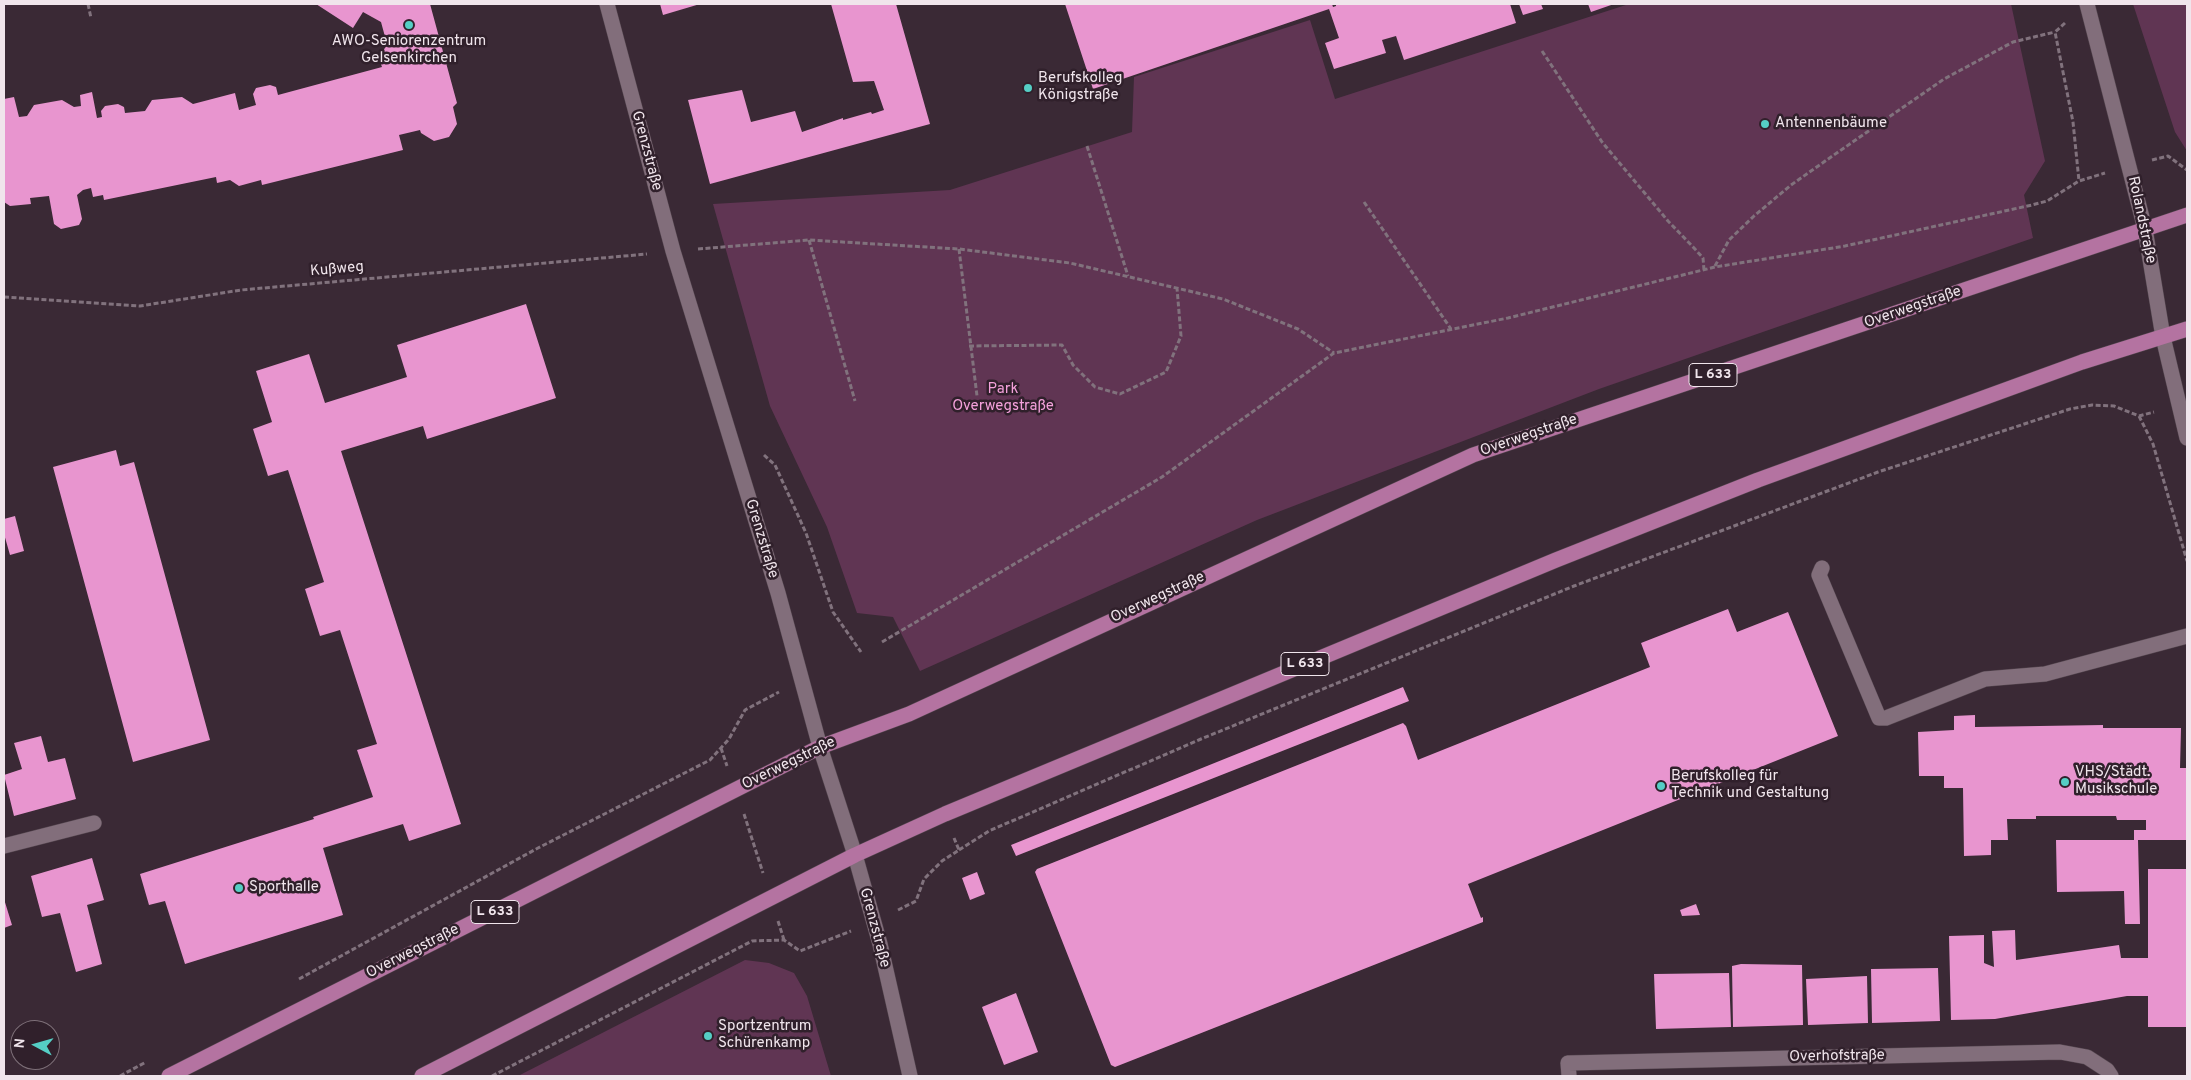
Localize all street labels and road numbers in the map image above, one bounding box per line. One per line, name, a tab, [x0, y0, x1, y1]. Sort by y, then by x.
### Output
street label: Grenzstraße	[627, 109, 665, 193]
street label: Rolandstraße	[2123, 175, 2159, 265]
street label: Kußweg	[309, 259, 365, 281]
street label: Overwegstraße	[1862, 283, 1964, 333]
road number: L 633	[1689, 364, 1737, 386]
street label: Overwegstraße	[1478, 411, 1580, 461]
street label: Grenzstraße	[740, 497, 782, 581]
street label: Overwegstraße	[1108, 568, 1208, 628]
road number: L 633	[1281, 652, 1329, 676]
street label: Overwegstraße	[739, 734, 839, 794]
street label: Grenzstraße	[855, 886, 893, 970]
road number: L 633	[471, 900, 519, 924]
street label: Overwegstraße	[364, 921, 462, 983]
street label: Overhofstraße	[1789, 1047, 1885, 1067]

